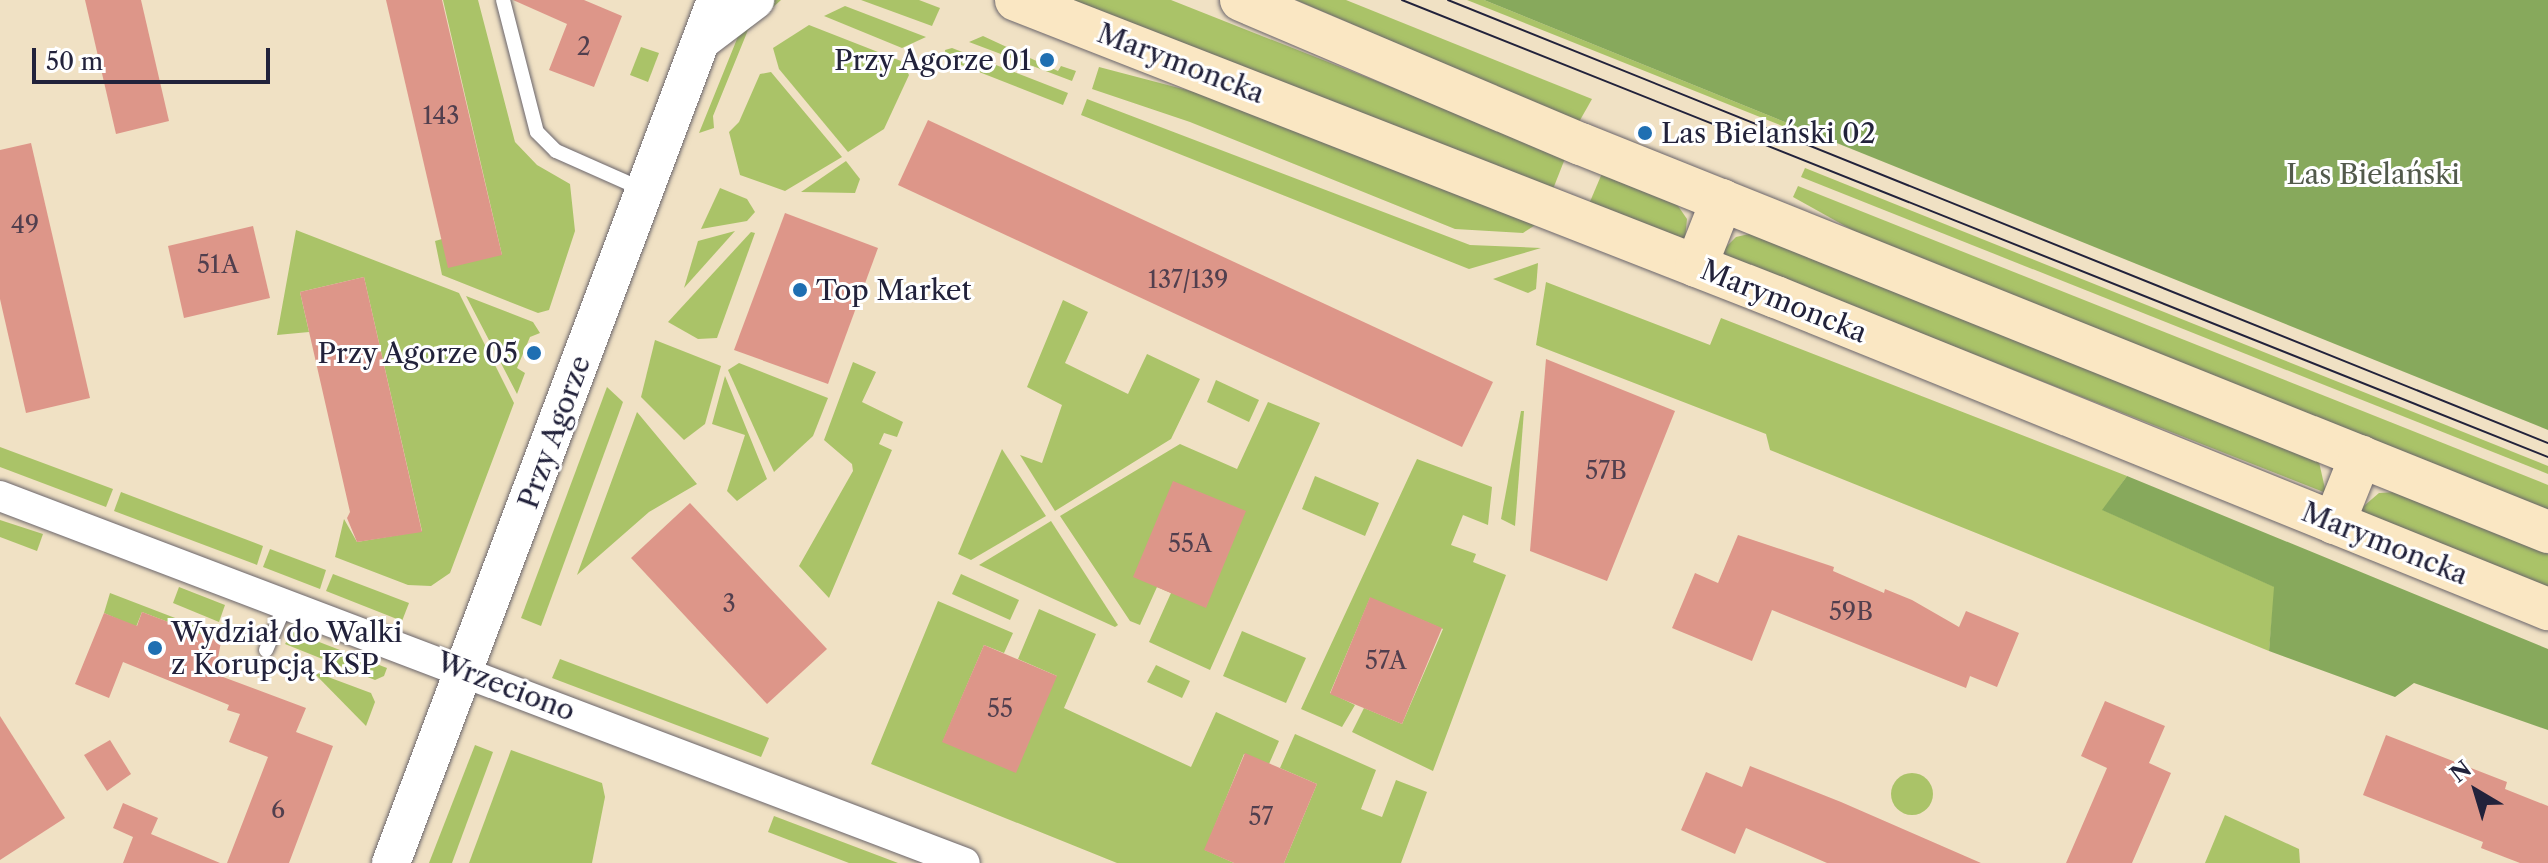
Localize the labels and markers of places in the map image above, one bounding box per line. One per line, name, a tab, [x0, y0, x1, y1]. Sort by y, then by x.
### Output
place label: Przy Agorze 01	[832, 43, 1031, 77]
marker: Przy Agorze 01	[1038, 51, 1056, 69]
place label: Las Bielański 02	[1661, 116, 1876, 150]
marker: Las Bielański 02	[1636, 124, 1654, 142]
place label: Top Market	[816, 273, 971, 307]
marker: Top Market	[791, 281, 809, 299]
place label: Przy Agorze 05	[315, 336, 518, 370]
marker: Przy Agorze 05	[525, 344, 543, 362]
place label: Wydział do Walki z Korupcją KSP	[171, 615, 403, 681]
marker: Wydział do Walki z Korupcją KSP	[146, 639, 164, 657]

